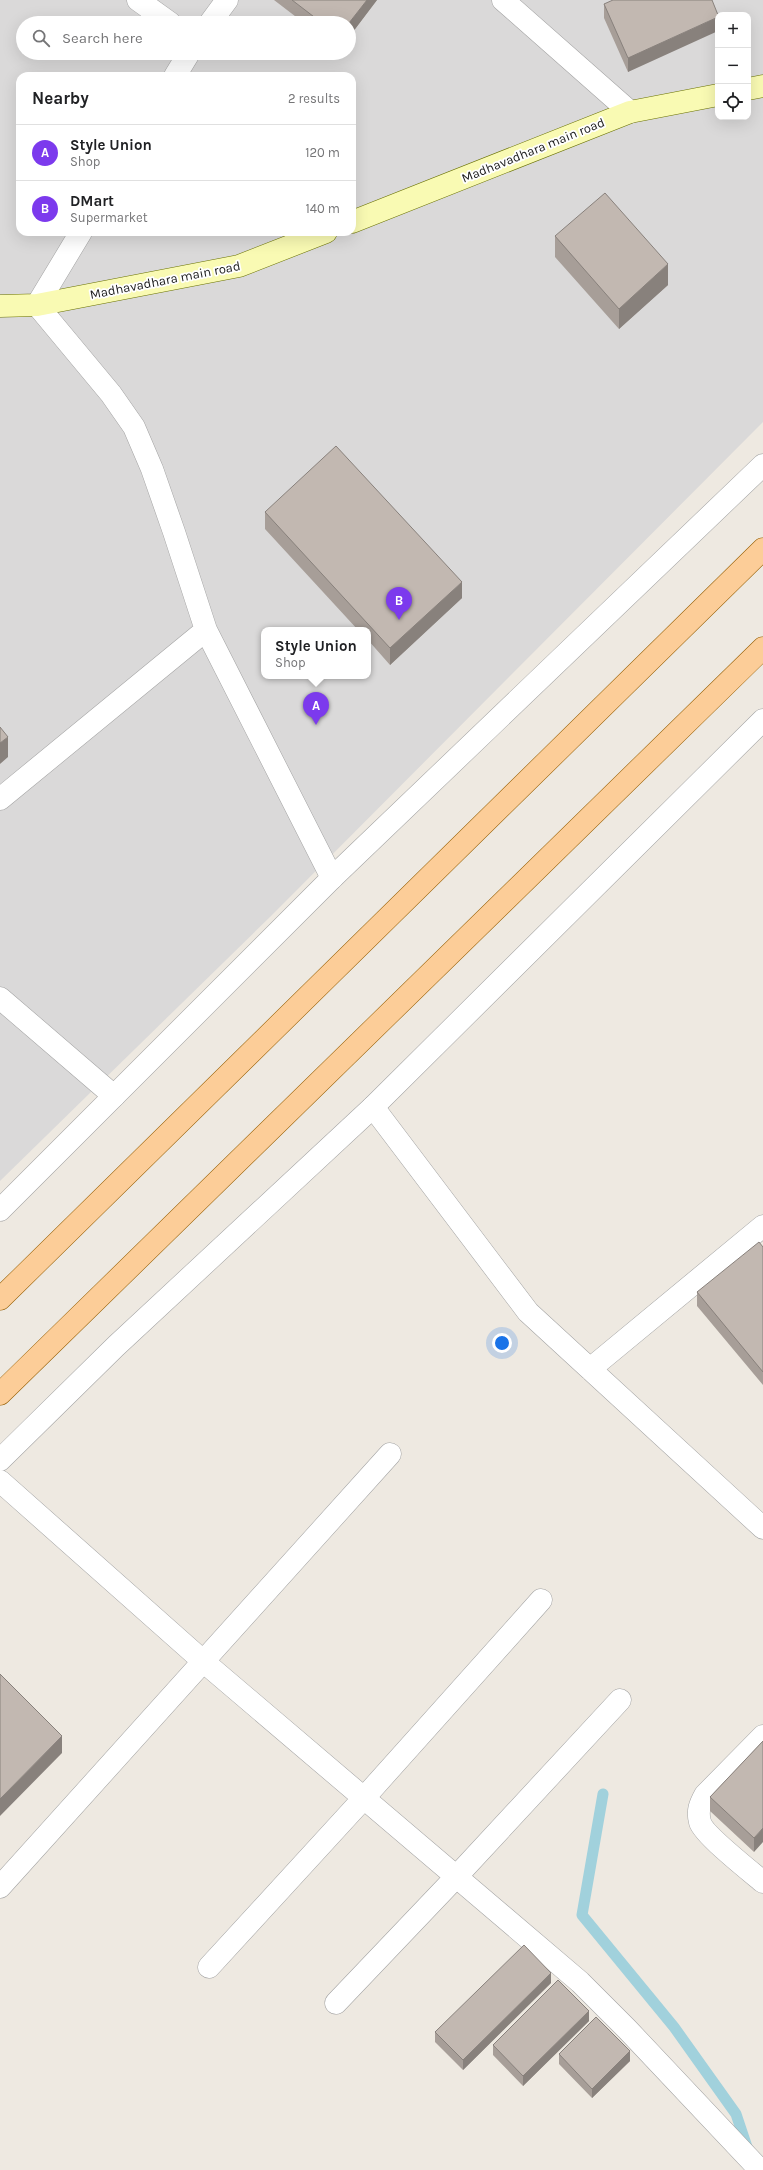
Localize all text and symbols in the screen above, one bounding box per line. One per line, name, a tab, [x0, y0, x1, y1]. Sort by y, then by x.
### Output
map controls	[715, 12, 751, 120]
button: +	[715, 12, 751, 48]
search box	[16, 16, 356, 60]
icon: search	[30, 27, 52, 49]
text: Search here	[62, 29, 143, 47]
button: −	[715, 48, 751, 84]
button: locate	[715, 84, 751, 120]
text: Nearby	[32, 88, 89, 108]
text: 2 results	[288, 91, 340, 106]
street label: Madhavadhara main road	[459, 114, 607, 186]
text: Style Union	[70, 136, 152, 154]
text: A	[41, 145, 49, 160]
text: 120 m	[305, 145, 340, 160]
text: Shop	[70, 154, 100, 169]
text: DMart	[70, 192, 114, 210]
text: B	[41, 201, 49, 216]
text: 140 m	[305, 201, 340, 216]
text: Supermarket	[70, 210, 148, 225]
street label: Madhavadhara main road	[88, 258, 242, 302]
pin: B	[386, 587, 412, 620]
popup	[261, 627, 371, 679]
text: Style Union	[275, 637, 357, 655]
text: Shop	[275, 655, 306, 670]
pin: A	[303, 692, 329, 725]
your location	[492, 1333, 512, 1353]

